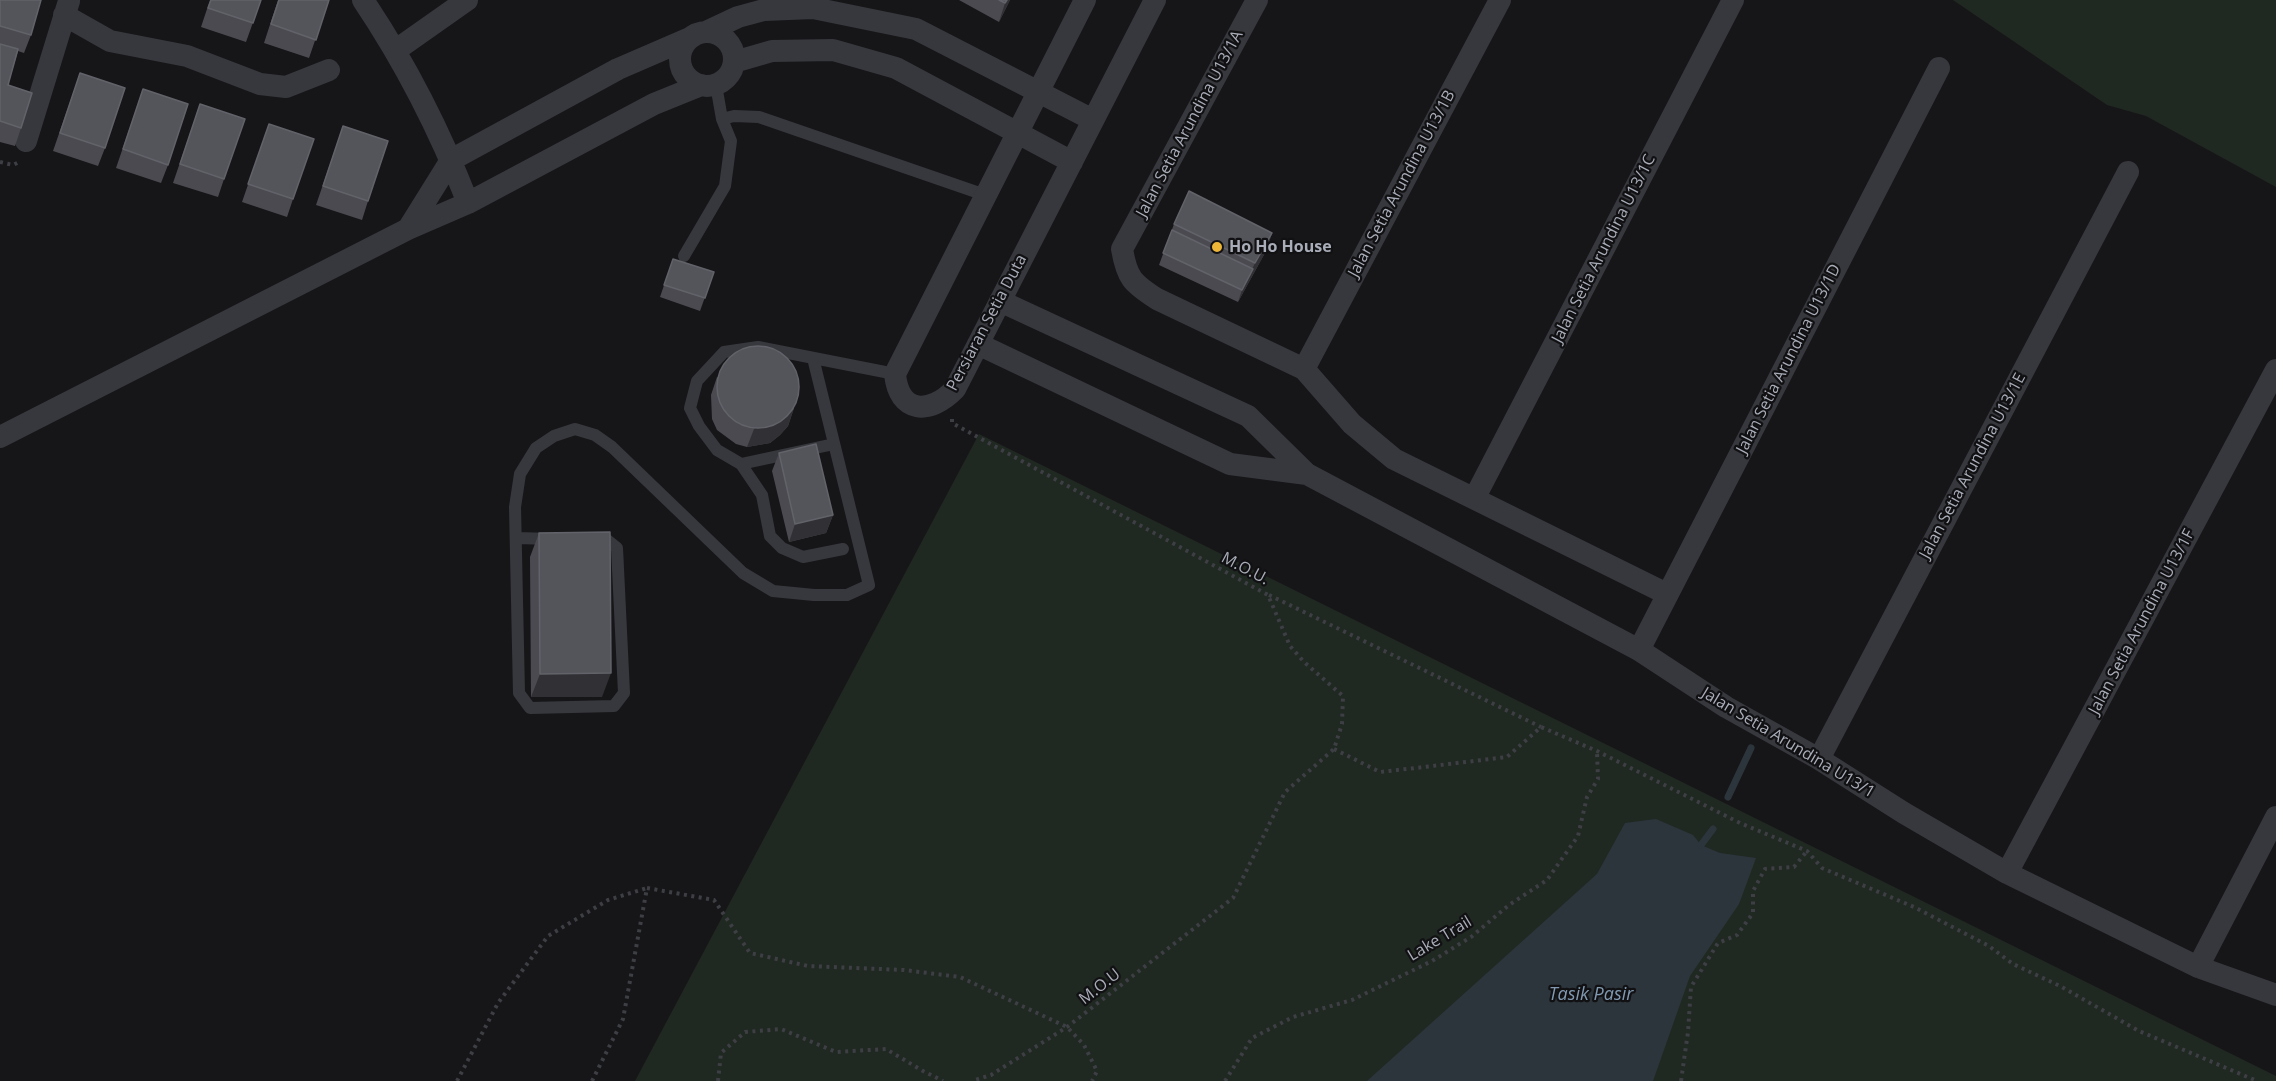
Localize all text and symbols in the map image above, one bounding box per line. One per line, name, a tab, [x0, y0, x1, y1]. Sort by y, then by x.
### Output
street label: Jalan Setia Arundina U13/1A	[1133, 27, 1247, 221]
street label: Jalan Setia Arundina U13/1B	[1344, 87, 1460, 281]
street label: Jalan Setia Arundina U13/1C	[1548, 152, 1660, 346]
place label: Ho Ho House	[1229, 237, 1332, 257]
marker: Ho Ho House	[1210, 240, 1224, 254]
street label: Persiaran Setia Duta	[943, 252, 1031, 394]
street label: Jalan Setia Arundina U13/1D	[1733, 261, 1845, 457]
street label: Jalan Setia Arundina U13/1E	[1916, 370, 2030, 562]
street label: Jalan Setia Arundina U13/1F	[2085, 526, 2199, 718]
street label: M.O.U.	[1218, 549, 1272, 589]
street label: Jalan Setia Arundina U13/1	[1698, 684, 1878, 802]
street label: Lake Trail	[1405, 912, 1475, 966]
street label: M.O.U	[1076, 965, 1124, 1009]
water label: Tasik Pasir	[1549, 984, 1633, 1006]

